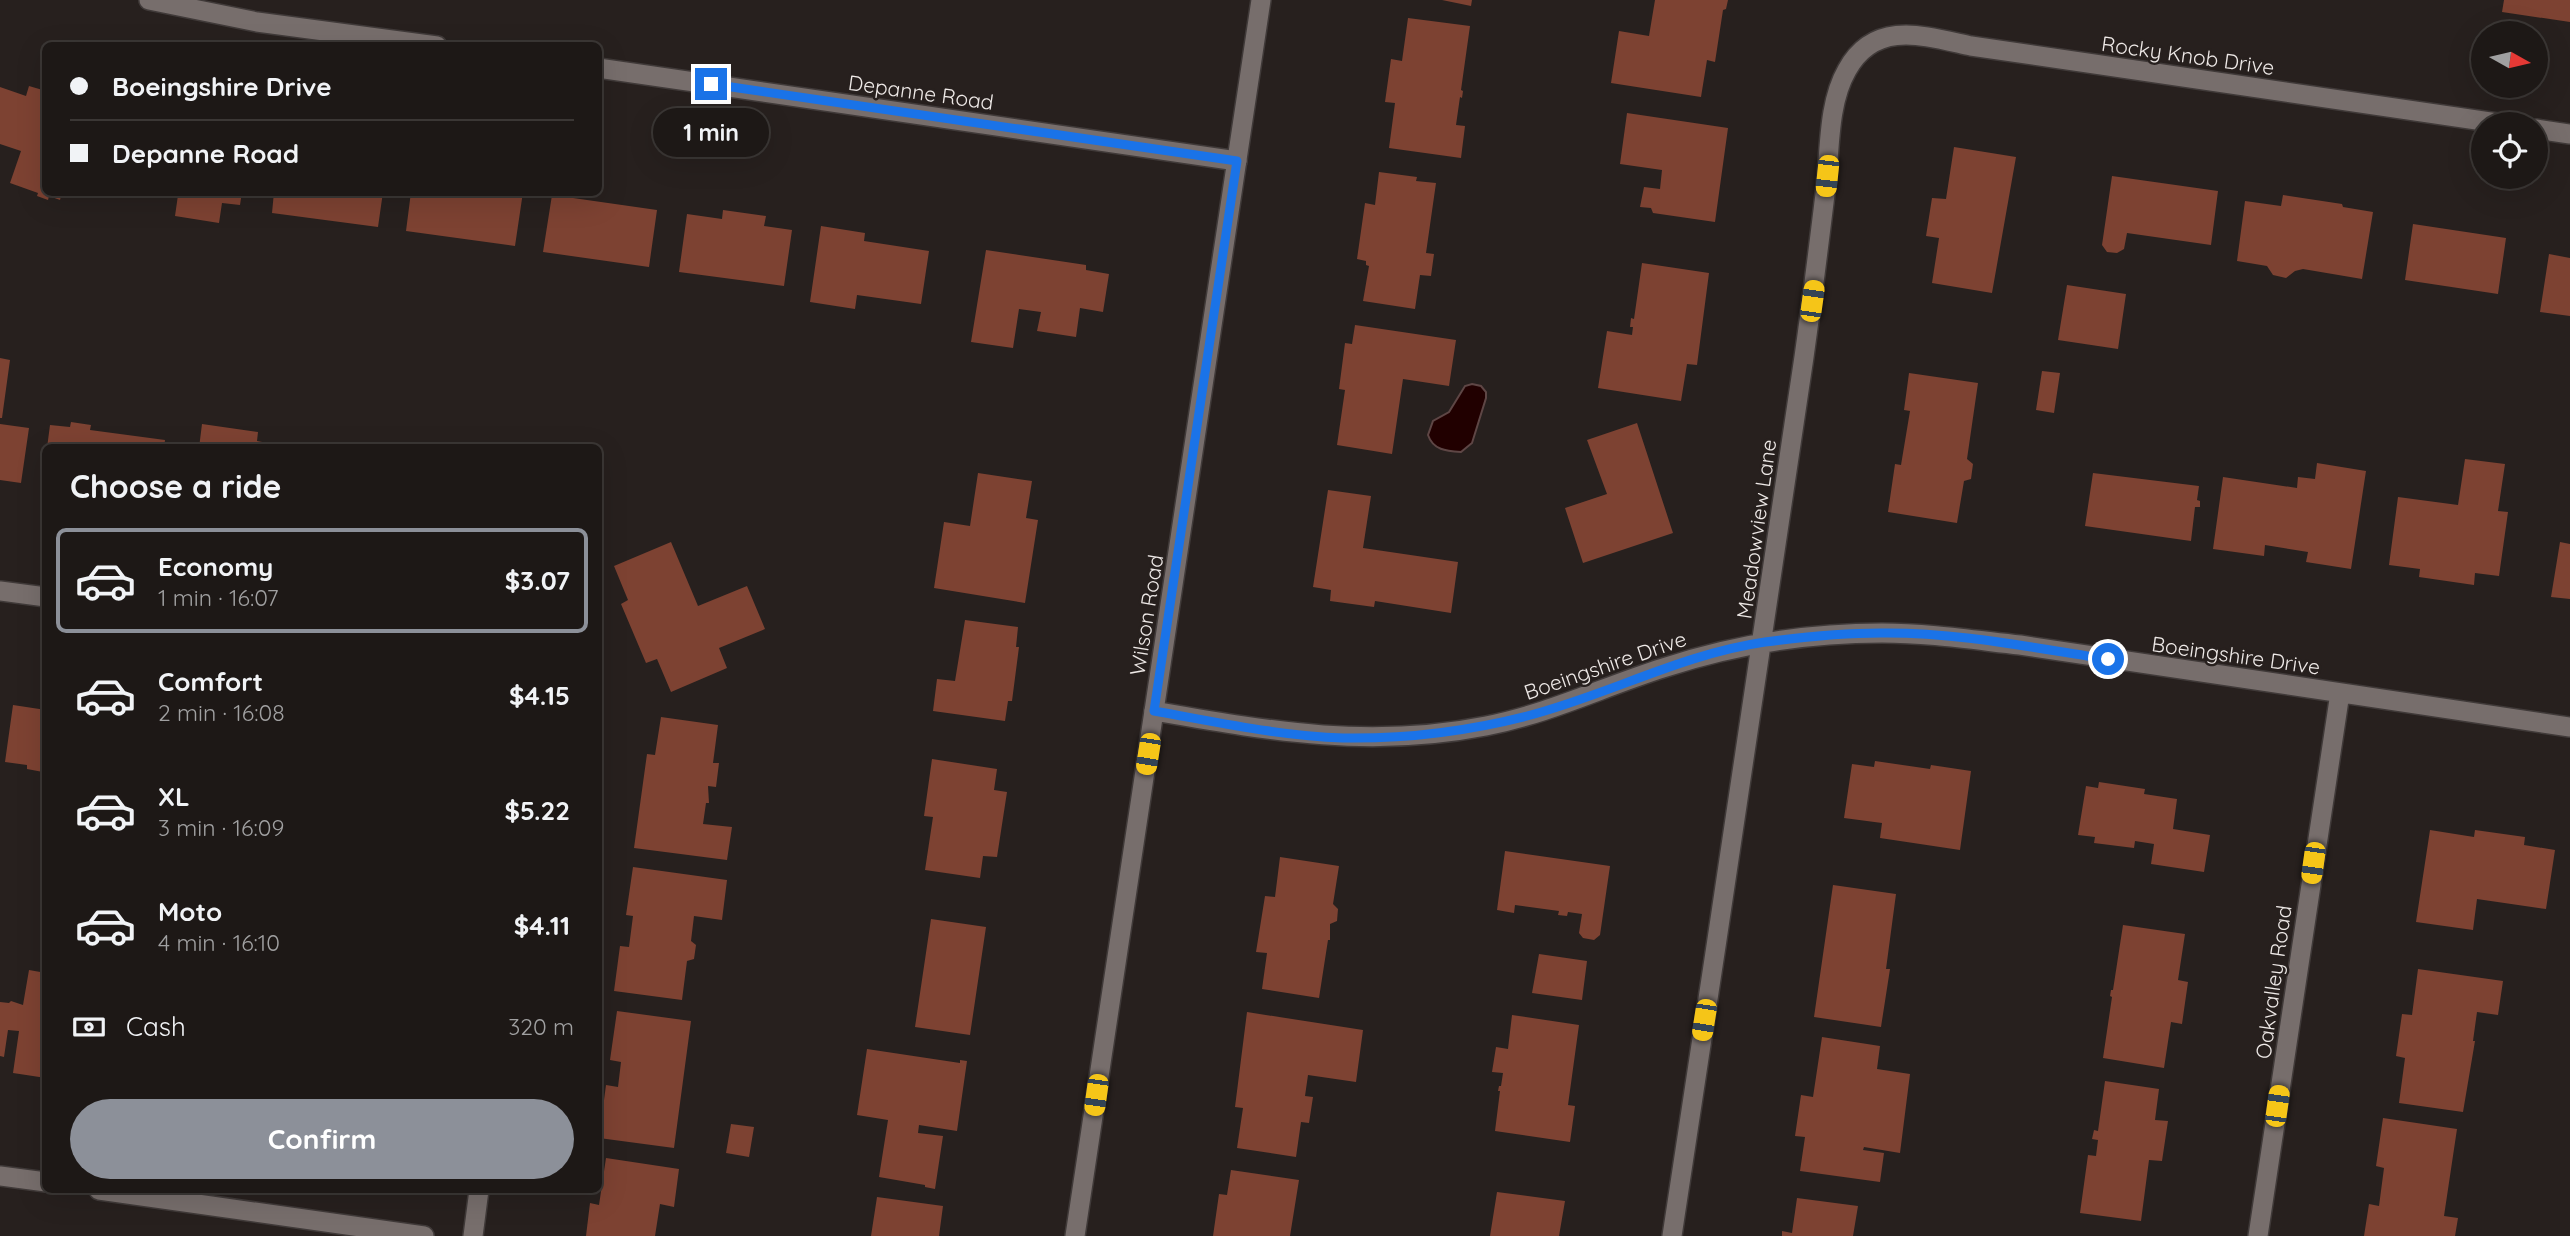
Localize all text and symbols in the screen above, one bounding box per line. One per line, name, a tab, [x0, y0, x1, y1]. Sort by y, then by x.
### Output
north arrow	[2471, 21, 2548, 98]
map controls	[2471, 21, 2548, 189]
street label: Rocky Knob Drive	[2100, 30, 2276, 80]
route end	[695, 68, 727, 100]
street label: Depanne Road	[847, 69, 995, 115]
text: Boeingshire Drive	[112, 70, 332, 103]
callout: 1 min	[653, 108, 769, 158]
button: locate	[2471, 112, 2548, 189]
text: 1 min	[683, 118, 739, 147]
text: Depanne Road	[112, 137, 299, 170]
car	[1815, 154, 1840, 198]
car	[1799, 279, 1826, 323]
street label: Meadowview Lane	[1731, 438, 1781, 620]
text: Choose a ride	[70, 466, 282, 506]
icon: car	[74, 549, 137, 612]
text: Economy	[158, 550, 273, 583]
street label: Wilson Road	[1124, 553, 1168, 677]
text: $3.07	[505, 564, 570, 597]
text: 1 min · 16:07	[158, 583, 278, 612]
street label: Boeingshire Drive	[1521, 625, 1689, 705]
street label: Boeingshire Drive	[2150, 630, 2322, 680]
route start	[2092, 643, 2124, 675]
icon: car	[74, 664, 137, 727]
text: Comfort	[158, 665, 263, 698]
text: $4.15	[509, 679, 570, 712]
text: 2 min · 16:08	[158, 698, 285, 727]
car	[1135, 732, 1162, 776]
icon: car	[74, 779, 137, 842]
text: XL	[158, 780, 190, 813]
text: $5.22	[504, 794, 570, 827]
text: 3 min · 16:09	[158, 813, 284, 842]
car	[2300, 841, 2327, 885]
icon: car	[74, 894, 137, 957]
text: Moto	[158, 895, 222, 928]
street label: Oakvalley Road	[2249, 904, 2297, 1060]
text: $4.11	[514, 909, 570, 942]
text: 4 min · 16:10	[158, 928, 280, 957]
car	[1691, 998, 1718, 1042]
icon: cash	[70, 1008, 108, 1046]
text: Cash	[126, 1010, 186, 1043]
text: 320 m	[508, 1012, 574, 1041]
car	[1083, 1073, 1110, 1117]
car	[2264, 1084, 2291, 1128]
button: Confirm	[70, 1099, 574, 1179]

